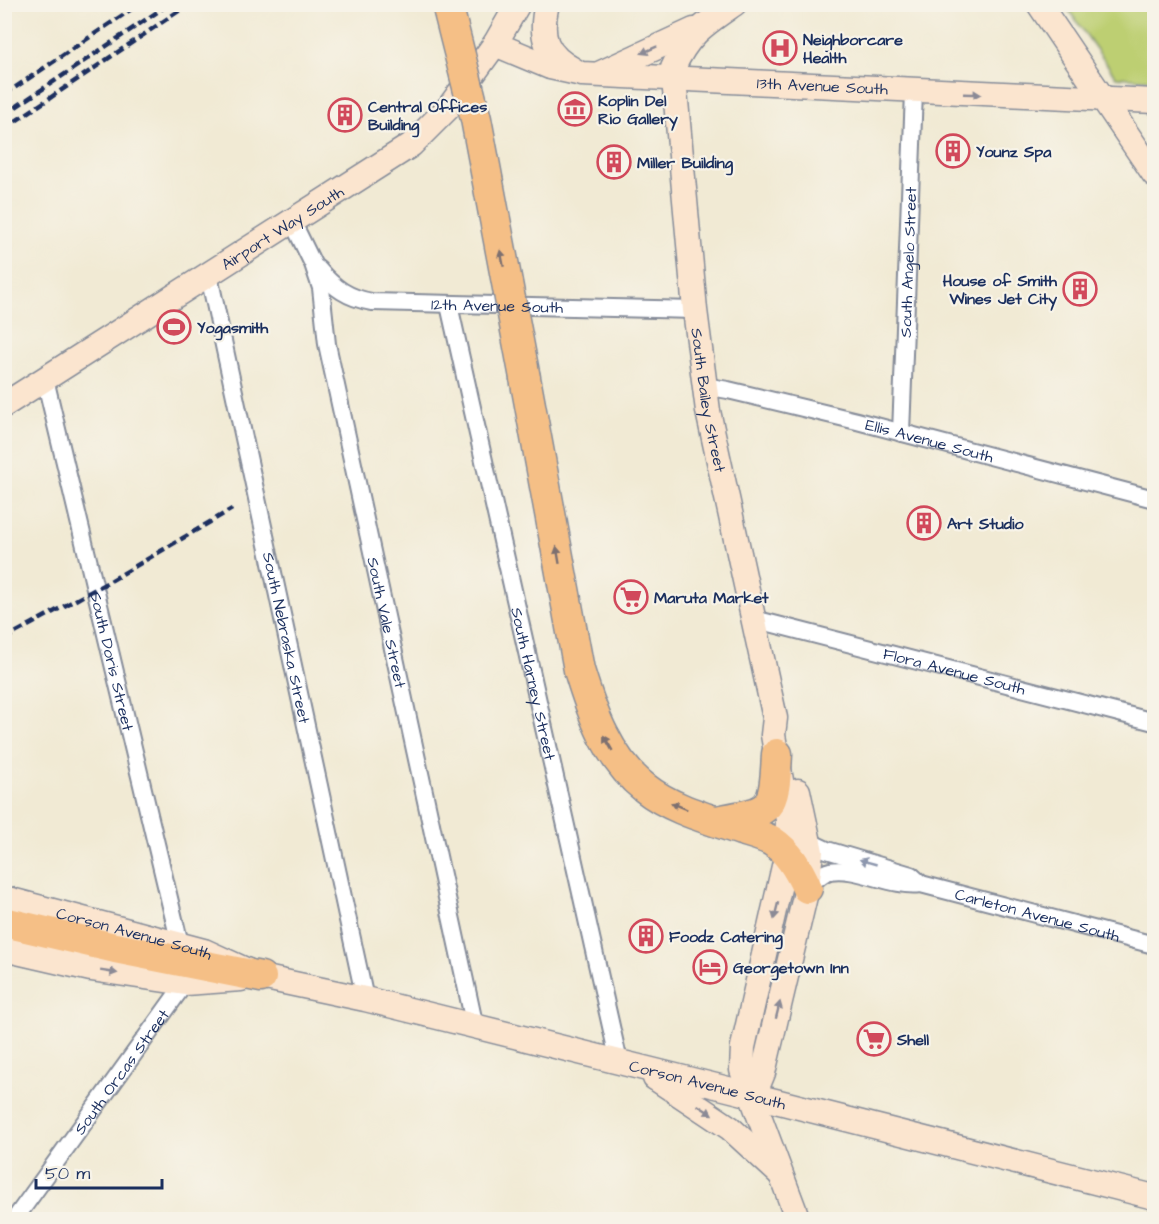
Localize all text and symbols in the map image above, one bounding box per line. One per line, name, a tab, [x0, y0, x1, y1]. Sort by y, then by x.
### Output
place label: Neighborcare Health	[803, 29, 903, 69]
hospital icon: Neighborcare Health	[762, 30, 798, 66]
one-way arrow	[640, 46, 657, 55]
street label: 13th Avenue South	[756, 72, 888, 100]
place label: Koplin Del Rio Gallery	[598, 90, 678, 131]
one-way arrow	[963, 90, 982, 99]
museum icon: Koplin Del Rio Gallery	[557, 91, 593, 127]
place label: Central Offices Building	[368, 96, 487, 138]
building icon: Central Offices Building	[327, 97, 363, 133]
building icon: Younz Spa	[935, 133, 971, 169]
place label: Younz Spa	[976, 141, 1052, 163]
building icon: Miller Building	[596, 144, 632, 180]
place label: Miller Building	[637, 152, 734, 176]
street label: Airport Way South	[217, 181, 348, 275]
street label: South Angelo Street	[895, 186, 922, 338]
one-way arrow	[497, 249, 506, 268]
place label: House of Smith Wines Jet City	[943, 270, 1058, 311]
building icon: House of Smith Wines Jet City	[1062, 271, 1098, 307]
street label: 12th Avenue South	[431, 293, 564, 319]
sports icon: Yogasmith	[156, 309, 192, 345]
place label: Yogasmith	[197, 317, 269, 341]
street label: South Bailey Street	[685, 327, 731, 475]
street label: Ellis Avenue South	[863, 414, 996, 468]
building icon: Art Studio	[906, 505, 942, 541]
place label: Art Studio	[947, 513, 1024, 535]
one-way arrow	[553, 546, 562, 565]
street label: South Nebraska Street	[257, 550, 315, 726]
street label: South Vale Street	[361, 555, 411, 691]
supermarket icon: Maruta Market	[613, 579, 649, 615]
place label: Maruta Market	[654, 587, 769, 609]
street label: South Doris Street	[84, 589, 139, 734]
street label: South Harney Street	[505, 605, 561, 763]
street label: Flora Avenue South	[881, 643, 1028, 700]
one-way arrow	[603, 734, 613, 751]
one-way arrow	[670, 802, 687, 811]
one-way arrow	[859, 857, 877, 866]
street label: Carleton Avenue South	[952, 883, 1122, 948]
street label: Corson Avenue South	[54, 902, 216, 965]
one-way arrow	[770, 902, 780, 920]
building icon: Foodz Catering	[628, 918, 664, 954]
place label: Foodz Catering	[669, 926, 783, 950]
hotel icon: Georgetown Inn	[692, 949, 728, 985]
place label: Georgetown Inn	[733, 957, 849, 981]
one-way arrow	[100, 967, 119, 976]
one-way arrow	[774, 1001, 784, 1020]
street label: South Orcas Street	[69, 1005, 175, 1139]
supermarket icon: Shell	[856, 1021, 892, 1057]
place label: Shell	[896, 1029, 929, 1051]
street label: Corson Avenue South	[627, 1055, 788, 1115]
one-way arrow	[697, 1104, 713, 1115]
scale bar	[36, 1152, 162, 1190]
text: 50 m	[45, 1161, 90, 1186]

